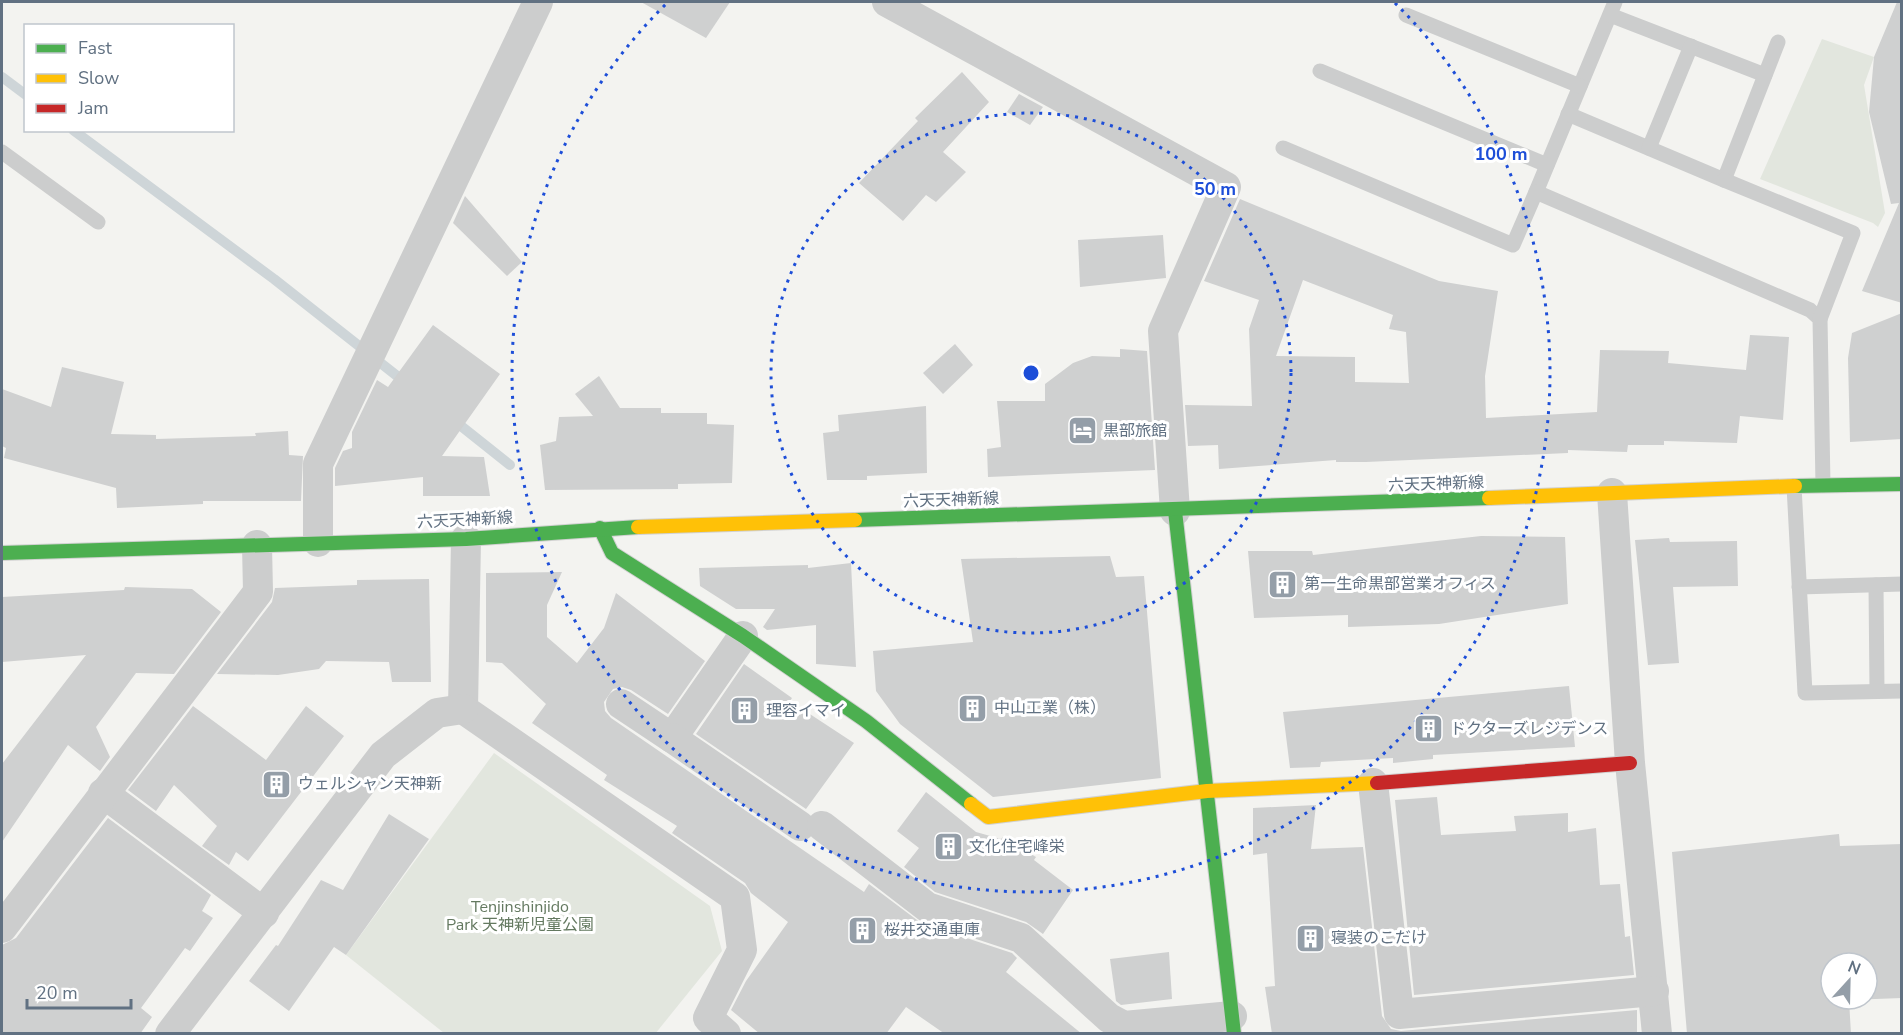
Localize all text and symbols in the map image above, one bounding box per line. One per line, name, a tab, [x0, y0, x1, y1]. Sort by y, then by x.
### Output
legend	[24, 24, 234, 132]
text: Fast	[78, 36, 113, 60]
text: Slow	[78, 66, 119, 90]
text: Jam	[77, 96, 109, 120]
text: 100 m	[1474, 142, 1528, 166]
text: 50 m	[1194, 177, 1236, 201]
centre of rings	[1021, 363, 1041, 383]
hotel icon: 黒部旅館	[1066, 415, 1098, 447]
place label: 黒部旅館	[1103, 420, 1167, 442]
street label: 六天天神新線	[1388, 471, 1484, 497]
street label: 六天天神新線	[903, 487, 999, 513]
street label: 六天天神新線	[416, 507, 514, 533]
building icon: 第一生命黒部営業オフィス	[1267, 568, 1299, 600]
place label: 第一生命黒部営業オフィス	[1304, 573, 1496, 595]
building icon: 中山工業（株）	[957, 692, 989, 724]
building icon: 理容イマイ	[729, 695, 761, 727]
place label: 中山工業（株）	[994, 697, 1106, 719]
place label: 理容イマイ	[766, 700, 846, 722]
building icon: ドクターズレジデンス	[1413, 713, 1445, 745]
place label: ドクターズレジデンス	[1450, 718, 1608, 740]
building icon: ウェルシャン天神新	[261, 768, 293, 800]
place label: ウェルシャン天神新	[298, 773, 442, 795]
building icon: 文化住宅峰栄	[932, 831, 964, 863]
place label: 文化住宅峰栄	[969, 836, 1065, 858]
park label: Tenjinshinjido Park 天神新児童公園	[446, 896, 594, 936]
building icon: 桜井交通車庫	[847, 914, 879, 946]
place label: 桜井交通車庫	[884, 919, 980, 941]
building icon: 寝装のこだけ	[1294, 922, 1326, 954]
place label: 寝装のこだけ	[1331, 927, 1427, 949]
north arrow	[1819, 951, 1879, 1011]
text: N	[1845, 956, 1864, 980]
scale bar	[27, 972, 130, 1010]
text: 20 m	[36, 981, 78, 1005]

